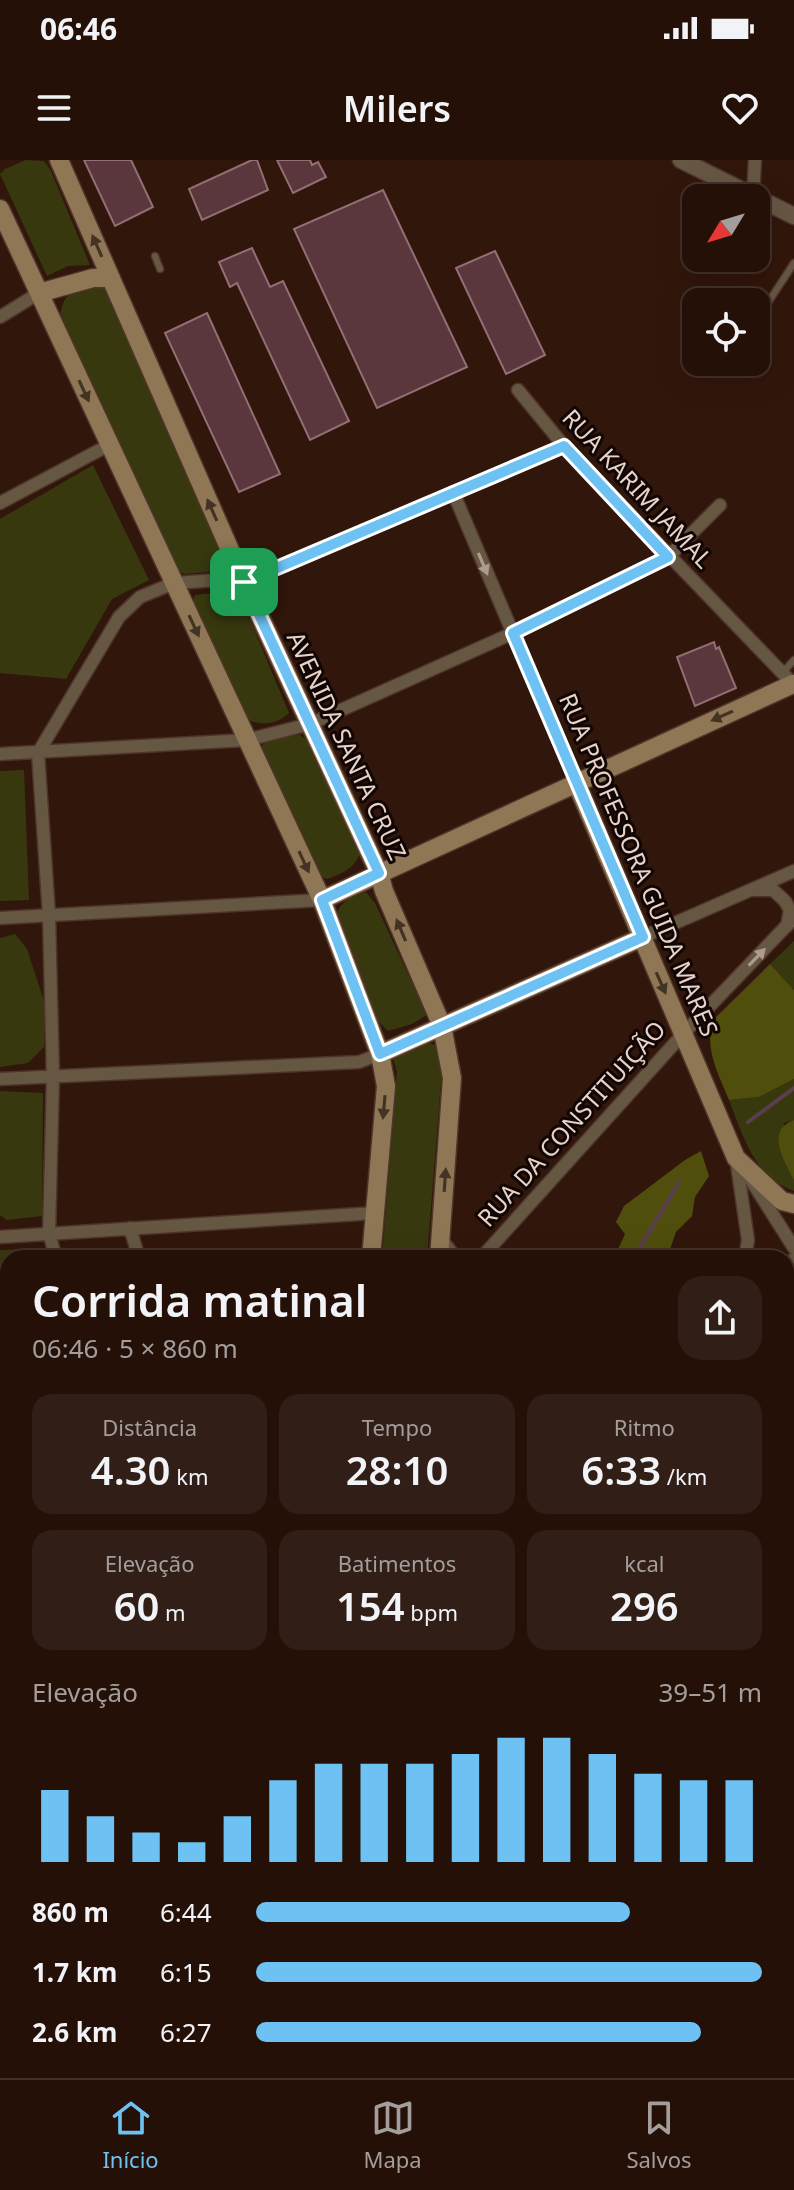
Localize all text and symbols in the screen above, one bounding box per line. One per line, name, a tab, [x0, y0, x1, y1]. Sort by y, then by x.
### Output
text: 06:46	[40, 8, 117, 49]
text: Milers	[343, 84, 451, 133]
icon: menu	[32, 86, 76, 130]
icon: heart	[718, 86, 762, 130]
north arrow	[682, 184, 770, 272]
map controls	[682, 184, 770, 376]
one-way arrow	[90, 234, 104, 258]
button: locate	[682, 288, 770, 376]
one-way arrow	[77, 379, 91, 403]
street label: RUA KARIM JAMAL	[556, 401, 721, 575]
one-way arrow	[206, 498, 219, 522]
pin	[210, 548, 278, 616]
one-way arrow	[477, 552, 490, 576]
icon: arrive	[222, 560, 266, 604]
one-way arrow	[188, 615, 201, 638]
street label: AVENIDA SANTA CRUZ	[280, 626, 415, 865]
street label: RUA PROFESSORA GUIDA MARES	[552, 688, 727, 1041]
one-way arrow	[710, 709, 734, 723]
one-way arrow	[297, 850, 311, 874]
one-way arrow	[394, 918, 407, 942]
one-way arrow	[747, 948, 765, 967]
one-way arrow	[655, 971, 668, 995]
street label: RUA DA CONSTITUIÇÃO	[469, 1013, 672, 1233]
one-way arrow	[377, 1095, 390, 1120]
one-way arrow	[439, 1167, 452, 1192]
text: Corrida matinal	[32, 1270, 367, 1330]
button: share	[678, 1276, 762, 1360]
text: 06:46 · 5 × 860 m	[32, 1330, 238, 1366]
text: Distância	[102, 1412, 197, 1442]
text: Tempo	[362, 1412, 432, 1442]
text: Ritmo	[614, 1412, 675, 1442]
text: 4.30	[91, 1442, 170, 1497]
text: 28:10	[346, 1442, 448, 1497]
text: 6:33	[581, 1442, 661, 1497]
text: km	[170, 1461, 209, 1491]
text: /km	[661, 1461, 707, 1491]
text: Elevação	[105, 1548, 194, 1578]
text: Batimentos	[338, 1548, 456, 1578]
text: kcal	[624, 1548, 664, 1578]
text: 60	[114, 1578, 159, 1633]
text: 154	[336, 1578, 405, 1633]
text: 296	[610, 1578, 679, 1633]
text: m	[159, 1597, 186, 1627]
text: bpm	[405, 1597, 458, 1627]
text: Elevação	[32, 1674, 138, 1710]
text: 39–51 m	[658, 1674, 762, 1710]
text: 860 m	[32, 1894, 109, 1930]
text: 6:44	[160, 1894, 212, 1930]
text: 1.7 km	[32, 1954, 117, 1990]
text: 6:15	[160, 1954, 212, 1990]
text: 2.6 km	[32, 2014, 117, 2050]
text: 6:27	[160, 2014, 212, 2050]
tab: Início	[102, 2096, 159, 2174]
tab: Mapa	[363, 2096, 422, 2174]
tab: Salvos	[626, 2096, 692, 2174]

